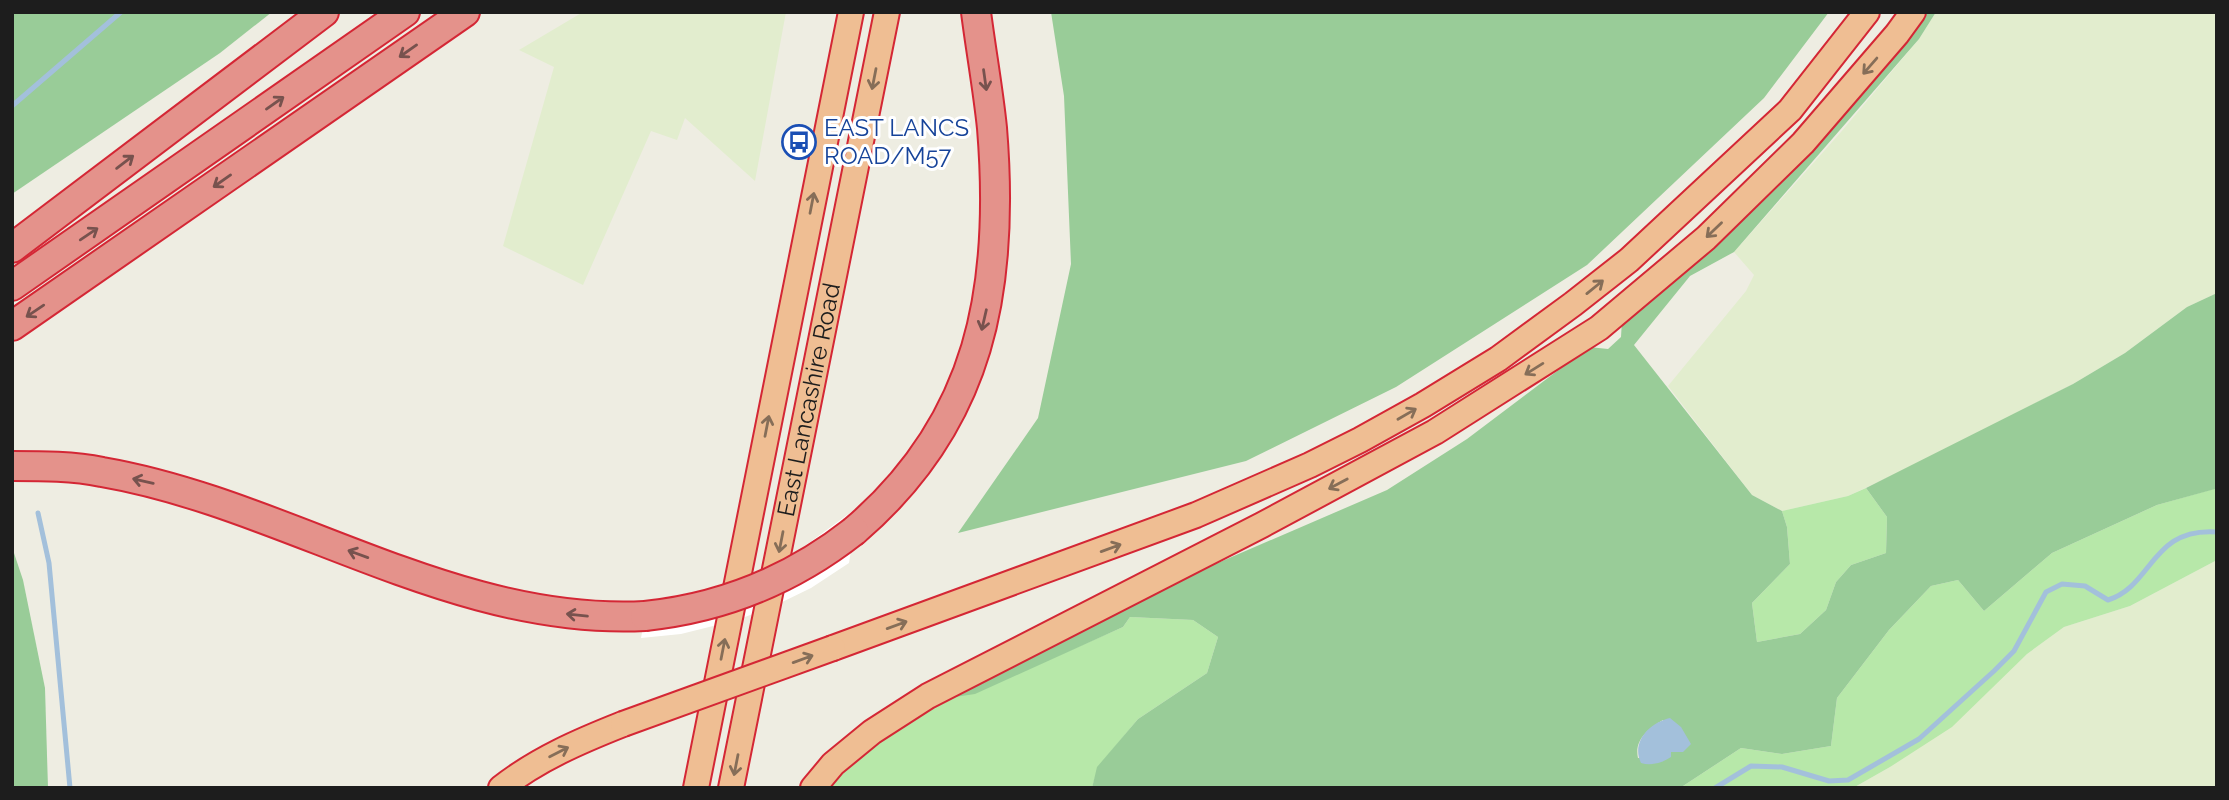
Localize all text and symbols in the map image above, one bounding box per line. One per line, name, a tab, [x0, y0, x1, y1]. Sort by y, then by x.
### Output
one-way arrow	[399, 44, 419, 58]
one-way arrow	[1862, 56, 1878, 74]
one-way arrow	[867, 67, 880, 90]
one-way arrow	[979, 68, 992, 91]
one-way arrow	[265, 96, 284, 110]
place label: EAST LANCS ROAD/M57	[824, 113, 969, 170]
bus stop icon: EAST LANCS ROAD/M57	[780, 123, 818, 161]
one-way arrow	[116, 155, 134, 170]
one-way arrow	[213, 174, 232, 188]
one-way arrow	[806, 192, 820, 215]
one-way arrow	[1705, 222, 1722, 239]
one-way arrow	[79, 227, 98, 241]
one-way arrow	[1586, 279, 1604, 294]
street label: East Lancashire Road	[771, 280, 846, 519]
one-way arrow	[26, 304, 45, 318]
one-way arrow	[977, 308, 990, 331]
one-way arrow	[1525, 363, 1545, 377]
one-way arrow	[1396, 407, 1417, 420]
one-way arrow	[761, 415, 775, 438]
one-way arrow	[132, 474, 155, 487]
one-way arrow	[1328, 478, 1349, 491]
one-way arrow	[773, 530, 787, 553]
one-way arrow	[1099, 541, 1121, 553]
one-way arrow	[348, 547, 370, 560]
one-way arrow	[566, 608, 589, 621]
one-way arrow	[885, 618, 907, 630]
one-way arrow	[717, 638, 731, 661]
one-way arrow	[791, 652, 813, 664]
one-way arrow	[548, 744, 569, 758]
one-way arrow	[728, 753, 742, 776]

